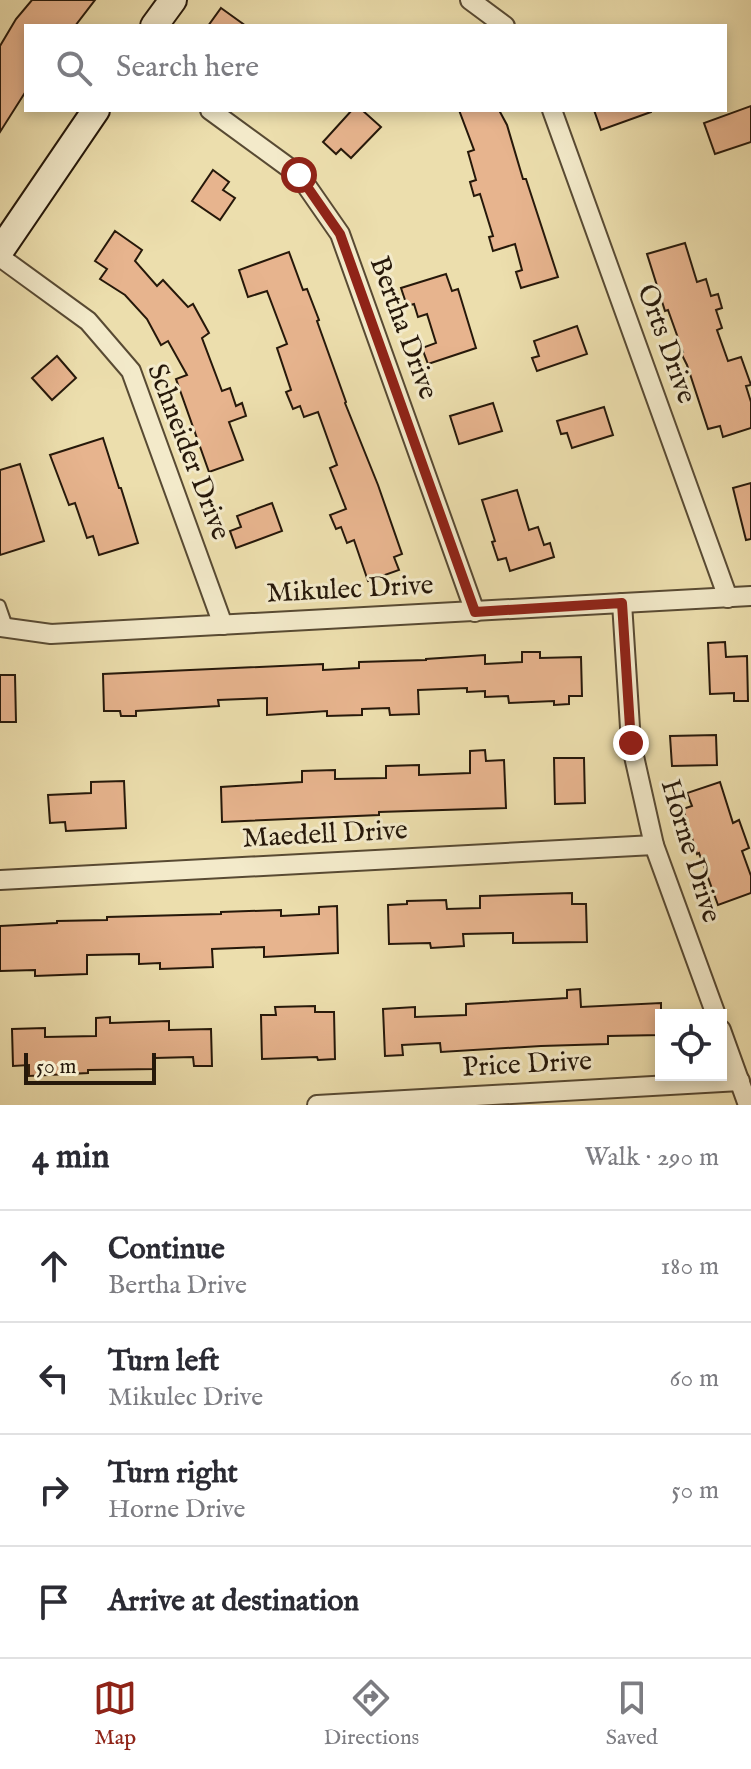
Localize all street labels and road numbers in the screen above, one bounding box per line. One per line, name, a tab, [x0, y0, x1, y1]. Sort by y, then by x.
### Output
street label: Bertha Drive	[361, 252, 445, 404]
street label: Orts Drive	[628, 280, 704, 409]
street label: Schneider Drive	[138, 359, 238, 545]
street label: Mikulec Drive	[266, 568, 434, 612]
street label: Horne Drive	[652, 775, 728, 927]
street label: Maedell Drive	[241, 813, 409, 857]
street label: Price Drive	[461, 1044, 593, 1086]

